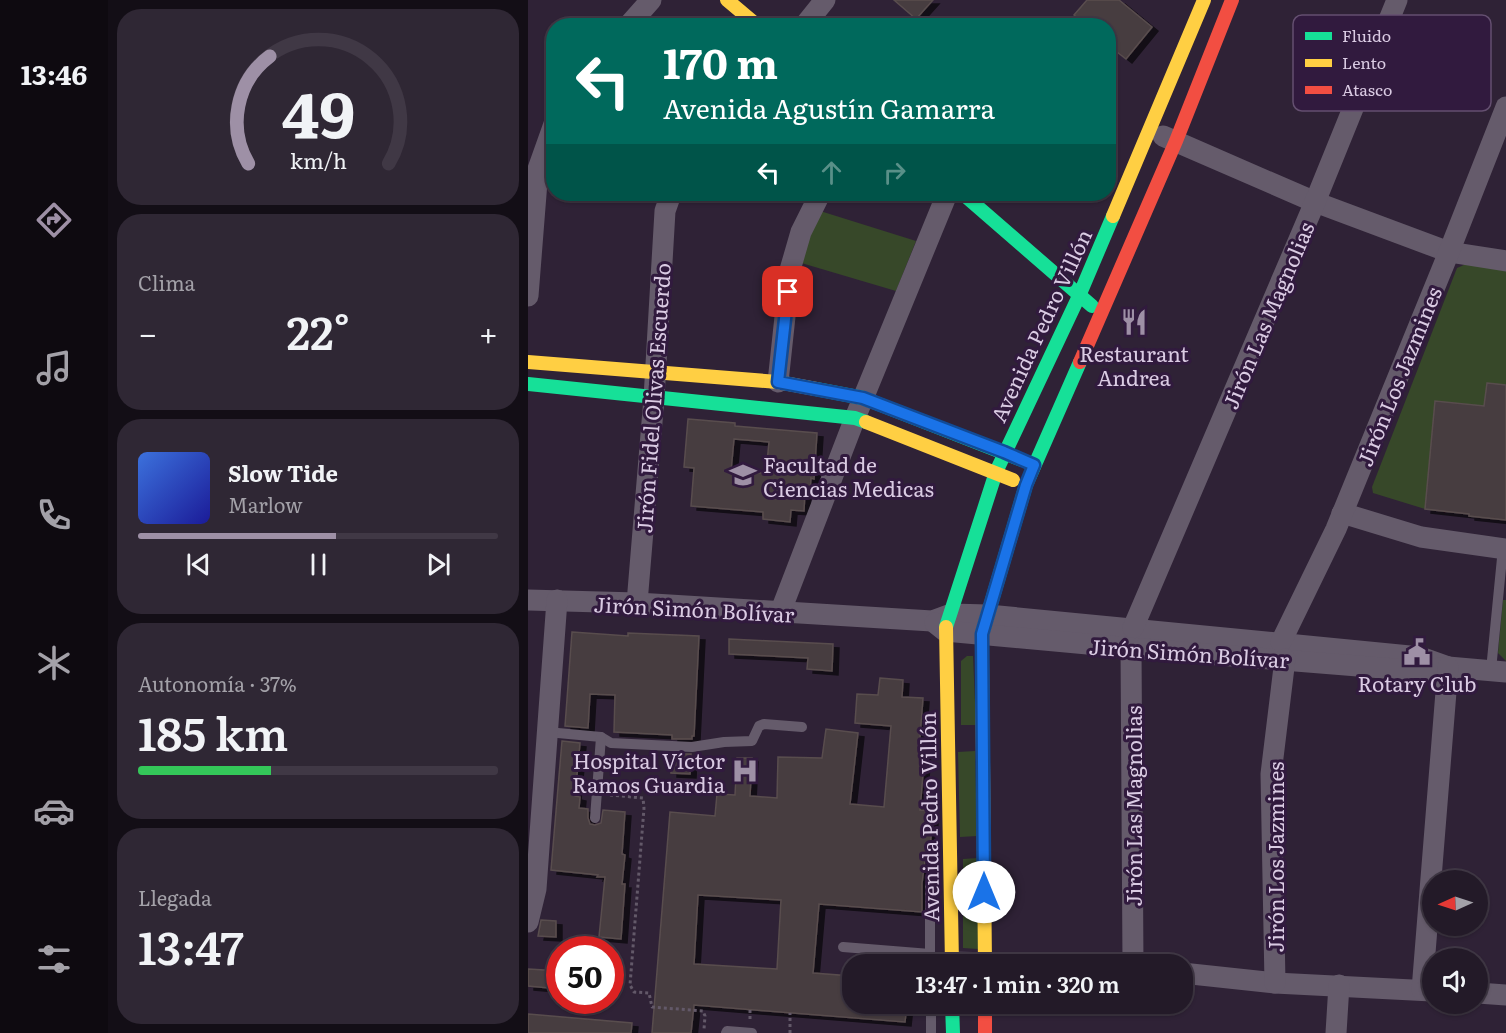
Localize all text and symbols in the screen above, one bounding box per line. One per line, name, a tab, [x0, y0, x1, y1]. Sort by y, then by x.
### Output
legend	[1293, 15, 1491, 111]
text: Fluido	[1342, 23, 1391, 47]
text: 170 m	[663, 30, 778, 92]
icon: left	[564, 42, 642, 120]
text: Lento	[1342, 50, 1386, 74]
text: 13:46	[21, 53, 87, 93]
text: 49	[281, 65, 355, 157]
text: Atasco	[1342, 77, 1392, 101]
text: Avenida Agustín Gamarra	[663, 87, 995, 127]
text: km/h	[289, 144, 347, 176]
icon: left	[752, 156, 785, 189]
icon: ahead	[815, 156, 848, 189]
icon: right	[878, 156, 911, 189]
icon: directions	[33, 199, 75, 241]
street label: Jirón Las Magnolias	[1214, 217, 1320, 413]
street label: Avenida Pedro Villón	[982, 223, 1098, 427]
street label: Jirón Fidel Olivas Escuerdo	[627, 262, 677, 534]
pin	[762, 266, 813, 317]
text: Clima	[138, 267, 195, 297]
icon: arrive	[771, 275, 804, 308]
street label: Jirón Los Jazmines	[1348, 282, 1448, 470]
text: 22°	[286, 297, 350, 364]
text: −	[138, 307, 157, 356]
text: +	[479, 307, 498, 356]
restaurant icon: Restaurant Andrea	[1119, 307, 1149, 337]
place label: Restaurant Andrea	[1079, 337, 1189, 392]
icon: music	[33, 347, 75, 389]
place label: Facultad de Ciencias Medicas	[763, 448, 934, 503]
text: Slow Tide	[228, 456, 338, 489]
school or university icon: Facultad de Ciencias Medicas	[728, 460, 758, 490]
text: Marlow	[228, 489, 303, 519]
icon: phone	[33, 494, 75, 536]
icon: previous	[182, 548, 215, 581]
icon: pause	[302, 548, 335, 581]
icon: next	[422, 548, 455, 581]
street label: Jirón Simón Bolívar	[593, 587, 795, 629]
street label: Jirón Simón Bolívar	[1088, 630, 1290, 674]
public building icon: Rotary Club	[1402, 637, 1432, 667]
icon: climate	[33, 642, 75, 684]
place label: Rotary Club	[1357, 667, 1477, 698]
text: Autonomía · 37%	[138, 668, 297, 698]
text: 185 km	[138, 698, 288, 765]
street label: Jirón Las Magnolias	[1117, 706, 1148, 906]
street label: Avenida Pedro Villón	[911, 712, 945, 922]
place label: Hospital Víctor Ramos Guardia	[572, 744, 726, 799]
hospital icon: Hospital Víctor Ramos Guardia	[730, 756, 760, 786]
street label: Jirón Los Jazmines	[1259, 761, 1290, 953]
icon: car	[33, 790, 75, 832]
position arrow	[952, 860, 1016, 924]
north arrow	[1422, 870, 1488, 936]
map controls	[1422, 870, 1488, 1014]
text: Llegada	[138, 882, 212, 912]
text: 13:47	[138, 912, 244, 979]
speed limit sign: 50	[546, 936, 624, 1014]
icon: filters	[33, 938, 75, 980]
button: sound	[1422, 948, 1488, 1014]
text: 13:47 · 1 min · 320 m	[915, 967, 1120, 1000]

